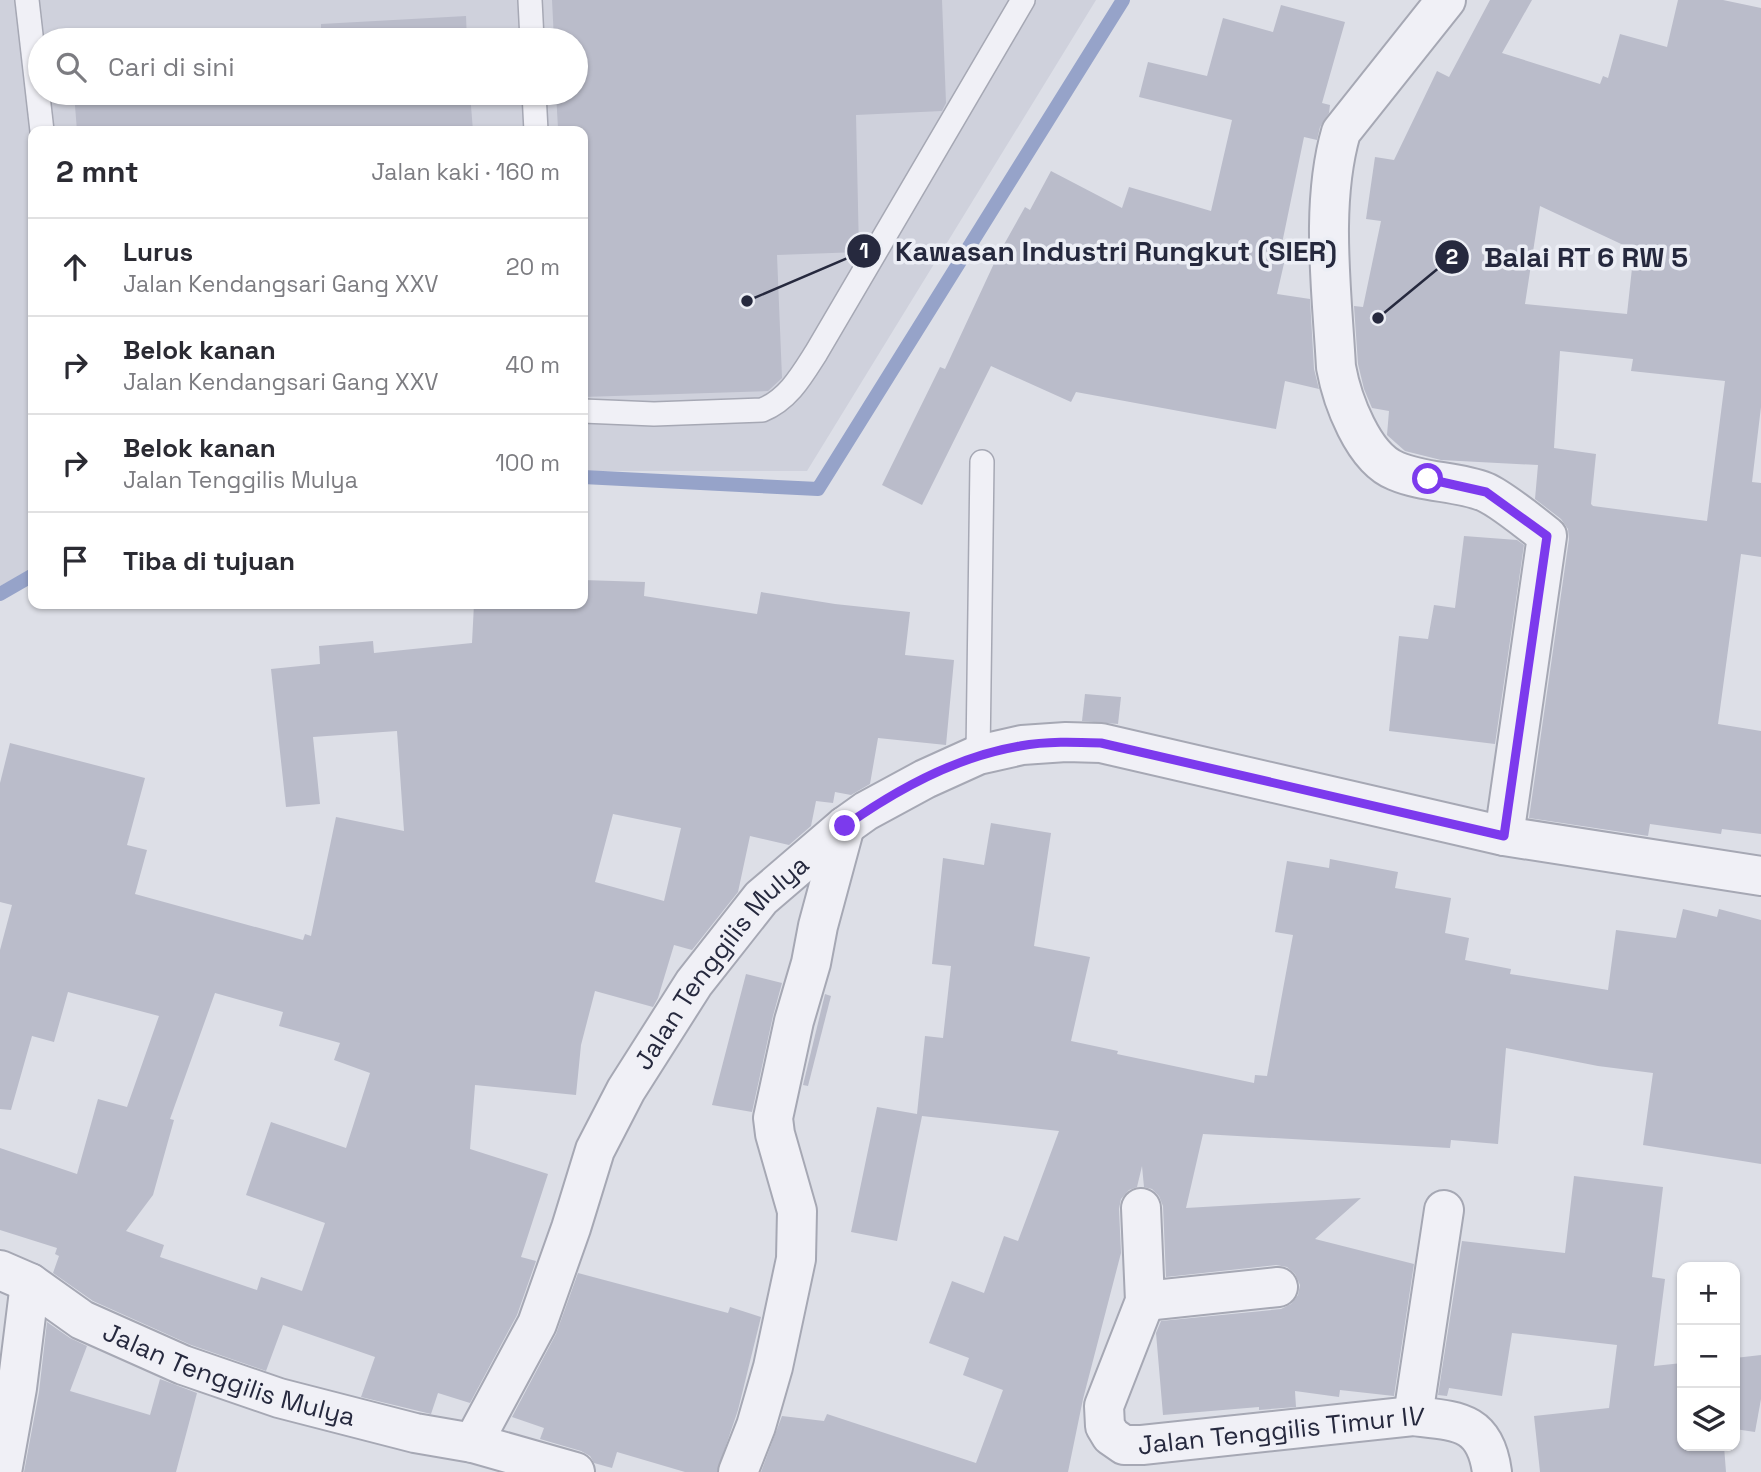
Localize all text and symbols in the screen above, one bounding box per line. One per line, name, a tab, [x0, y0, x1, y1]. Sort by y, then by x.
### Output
search box	[28, 28, 588, 105]
icon: search	[52, 48, 90, 86]
text: Cari di sini	[108, 50, 235, 84]
text: 2 mnt	[56, 152, 139, 191]
text: Jalan kaki · 160 m	[371, 157, 560, 187]
callout: Kawasan Industri Rungkut (SIER)	[846, 226, 1351, 275]
callout: Balai RT 6 RW 5	[1434, 232, 1703, 281]
text: Kawasan Industri Rungkut (SIER)	[895, 233, 1337, 269]
text: Lurus	[123, 235, 193, 269]
text: 1	[859, 237, 869, 264]
text: Balai RT 6 RW 5	[1484, 239, 1688, 275]
text: 2	[1446, 243, 1458, 270]
icon: ahead	[56, 248, 94, 286]
text: 20 m	[506, 252, 560, 282]
text: Jalan Kendangsari Gang XXV	[123, 269, 439, 299]
text: Belok kanan	[123, 333, 276, 367]
icon: right	[56, 346, 94, 384]
text: 40 m	[505, 350, 560, 380]
text: Jalan Kendangsari Gang XXV	[123, 367, 439, 397]
text: Belok kanan	[123, 431, 276, 465]
icon: right	[56, 444, 94, 482]
text: 100 m	[495, 448, 560, 478]
route start	[1412, 463, 1443, 494]
text: Jalan Tenggilis Mulya	[123, 465, 358, 495]
icon: arrive	[56, 542, 94, 580]
text: Tiba di tujuan	[123, 544, 295, 578]
route end	[829, 810, 860, 841]
street label: Jalan Tenggilis Mulya	[626, 847, 816, 1076]
map controls	[1677, 1262, 1740, 1451]
button: +	[1677, 1262, 1740, 1325]
street label: Jalan Tenggilis Mulya	[98, 1314, 359, 1434]
button: −	[1677, 1325, 1740, 1388]
button: layers	[1677, 1388, 1740, 1451]
street label: Jalan Tenggilis Timur IV	[1136, 1399, 1426, 1462]

